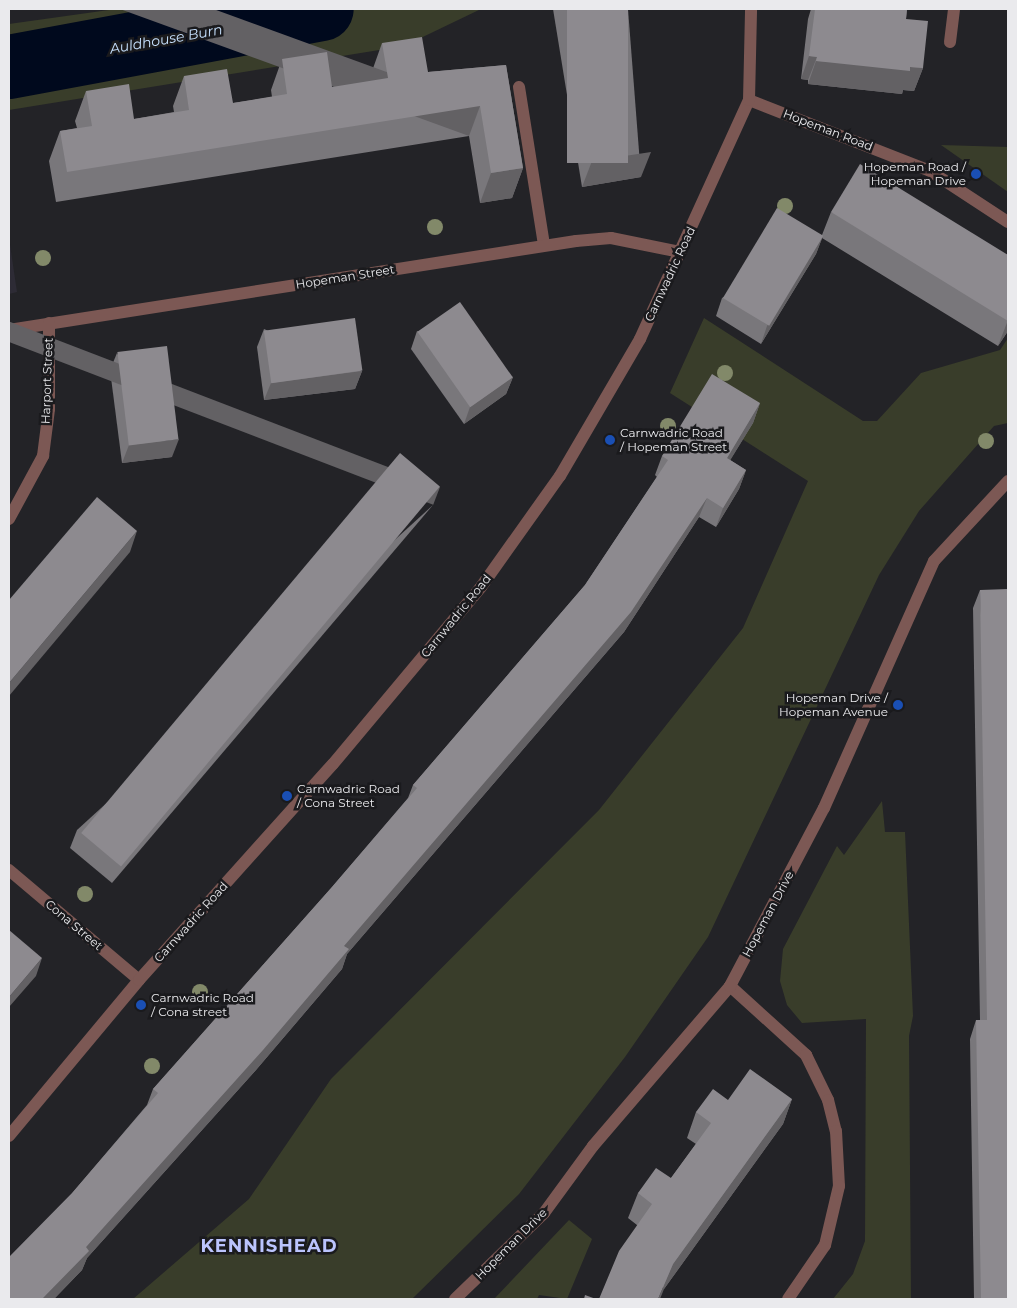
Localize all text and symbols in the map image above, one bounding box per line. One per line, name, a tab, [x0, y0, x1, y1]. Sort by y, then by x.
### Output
water label: Auldhouse Burn	[108, 21, 224, 57]
street label: Hopeman Road	[781, 106, 875, 154]
place label: Hopeman Road / Hopeman Drive	[864, 160, 966, 188]
marker: Hopeman Road / Hopeman Drive	[970, 168, 982, 180]
street label: Carnwadric Road	[642, 224, 698, 324]
street label: Hopeman Street	[294, 262, 396, 292]
street label: Harport Street	[38, 338, 56, 424]
place label: Carnwadric Road / Hopeman Street	[620, 426, 727, 454]
marker: Carnwadric Road / Hopeman Street	[604, 434, 616, 446]
street label: Carnwadric Road	[418, 571, 494, 661]
place label: Hopeman Drive / Hopeman Avenue	[779, 691, 888, 719]
marker: Hopeman Drive / Hopeman Avenue	[892, 699, 904, 711]
place label: Carnwadric Road / Cona Street	[297, 782, 400, 810]
marker: Carnwadric Road / Cona Street	[281, 790, 293, 802]
street label: Hopeman Drive	[739, 869, 797, 959]
street label: Carnwadric Road	[151, 879, 231, 965]
street label: Cona Street	[42, 897, 106, 953]
place label: Carnwadric Road / Cona street	[151, 991, 254, 1019]
marker: Carnwadric Road / Cona street	[135, 999, 147, 1011]
street label: Hopeman Drive	[472, 1205, 550, 1283]
district label: KENNISHEAD	[199, 1235, 339, 1257]

